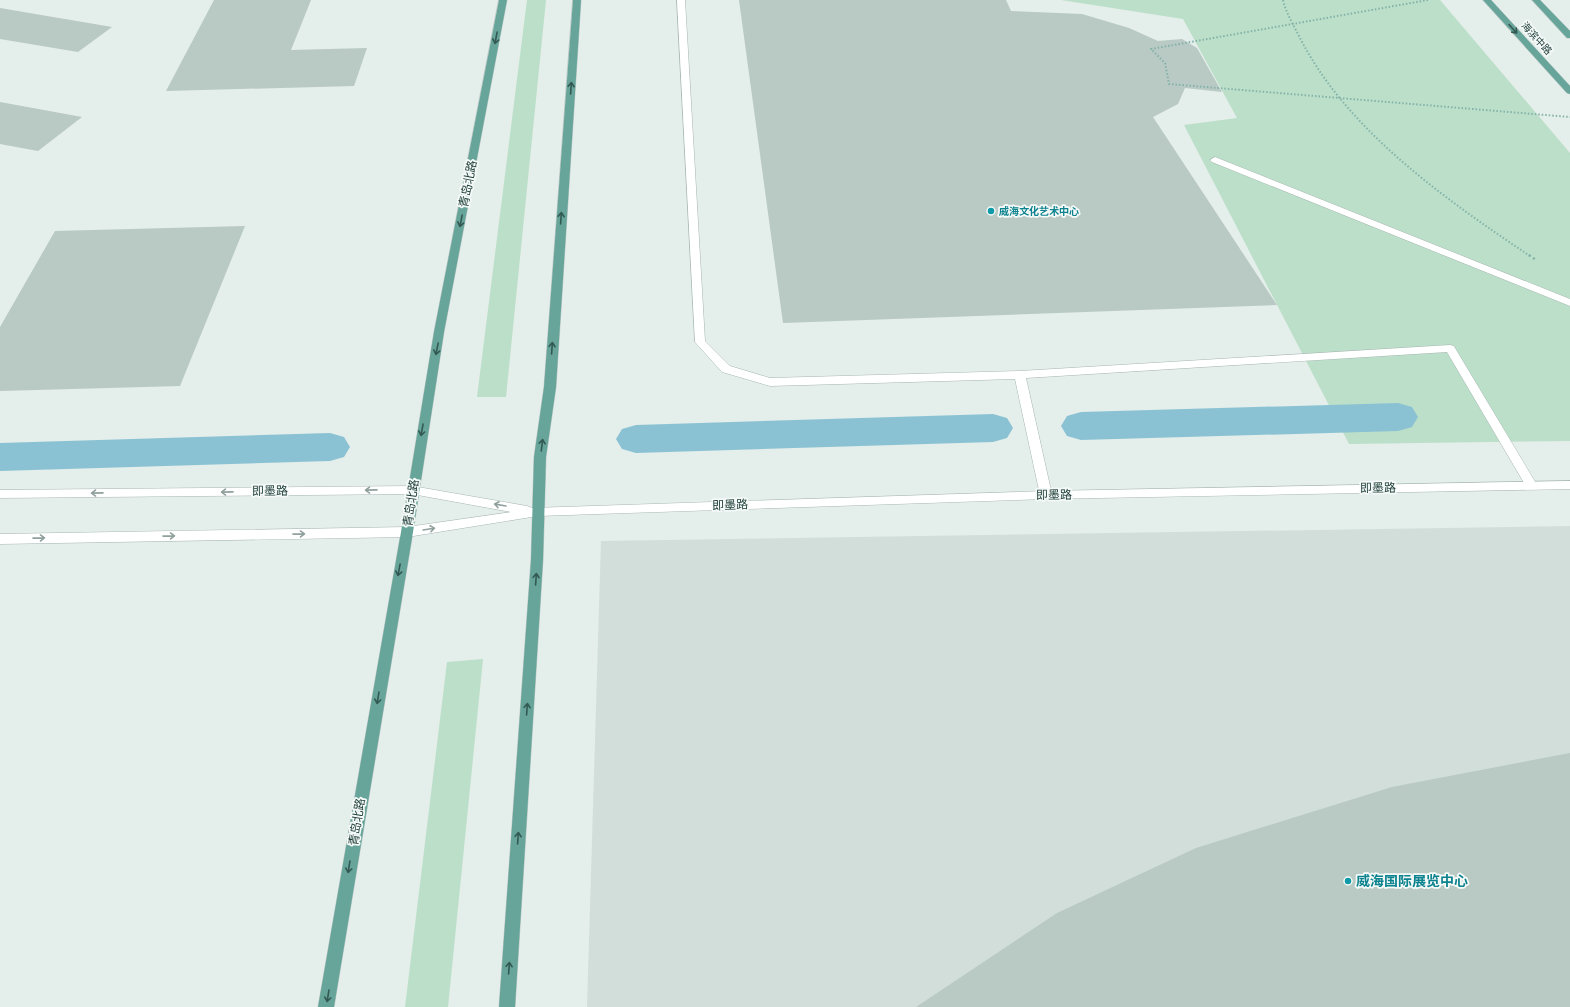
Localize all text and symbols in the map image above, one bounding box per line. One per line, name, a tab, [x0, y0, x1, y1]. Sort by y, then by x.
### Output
street label: 海滨中路	[1518, 19, 1555, 58]
one-way arrow	[1508, 24, 1518, 34]
one-way arrow	[491, 31, 499, 44]
one-way arrow	[567, 82, 574, 95]
street label: 青岛北路	[456, 159, 479, 209]
place label: 威海文化艺术中心	[999, 205, 1079, 218]
marker: 威海文化艺术中心	[986, 206, 996, 216]
one-way arrow	[558, 212, 565, 225]
one-way arrow	[457, 214, 465, 227]
one-way arrow	[432, 342, 440, 355]
one-way arrow	[549, 342, 556, 355]
one-way arrow	[418, 423, 426, 436]
one-way arrow	[538, 439, 546, 452]
street label: 青岛北路	[400, 478, 421, 528]
street label: 即墨路	[1360, 480, 1396, 495]
street label: 即墨路	[252, 483, 288, 498]
one-way arrow	[365, 486, 378, 494]
street label: 即墨路	[1036, 487, 1072, 502]
one-way arrow	[221, 488, 234, 496]
one-way arrow	[91, 489, 104, 497]
street label: 即墨路	[712, 496, 748, 513]
one-way arrow	[494, 501, 507, 509]
one-way arrow	[422, 525, 435, 533]
one-way arrow	[292, 530, 305, 538]
one-way arrow	[162, 532, 175, 540]
one-way arrow	[32, 534, 45, 542]
one-way arrow	[395, 563, 403, 576]
one-way arrow	[532, 573, 540, 586]
one-way arrow	[374, 691, 382, 704]
one-way arrow	[524, 703, 531, 716]
street label: 青岛北路	[345, 797, 368, 847]
one-way arrow	[515, 832, 522, 845]
one-way arrow	[345, 860, 353, 873]
place label: 威海国际展览中心	[1356, 872, 1468, 890]
marker: 威海国际展览中心	[1343, 876, 1353, 886]
one-way arrow	[506, 962, 513, 975]
one-way arrow	[324, 989, 332, 1002]

